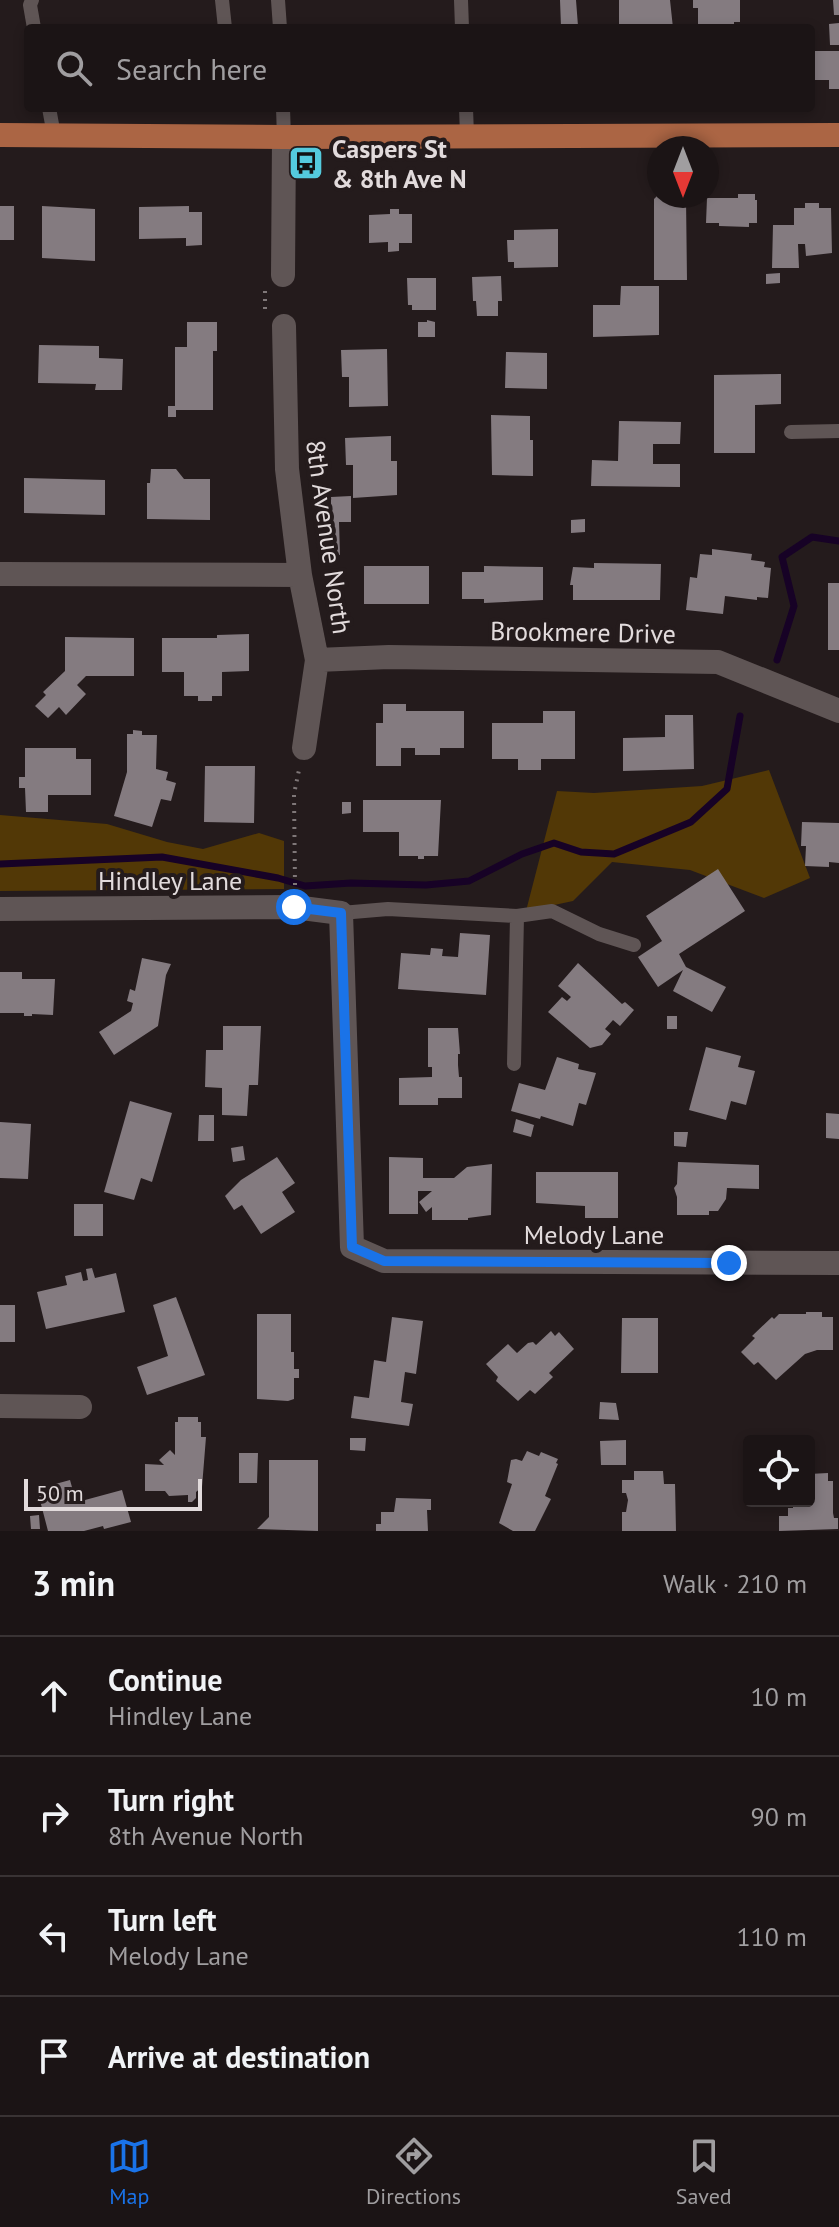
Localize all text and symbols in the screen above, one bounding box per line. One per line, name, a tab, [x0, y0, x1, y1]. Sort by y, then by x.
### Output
search box	[24, 24, 815, 112]
icon: search	[52, 46, 96, 90]
text: Search here	[116, 49, 267, 88]
place label: Caspers St & 8th Ave N	[332, 132, 467, 195]
north arrow	[647, 136, 719, 208]
bus stop icon: Caspers St & 8th Ave N	[287, 144, 325, 182]
street label: 8th Avenue North	[299, 438, 359, 636]
street label: Brookmere Drive	[490, 614, 676, 650]
street label: Hindley Lane	[98, 864, 242, 897]
route start	[276, 889, 312, 925]
street label: Melody Lane	[524, 1218, 664, 1251]
route end	[711, 1245, 747, 1281]
map controls	[743, 1435, 815, 1507]
button: locate	[743, 1435, 815, 1507]
scale bar	[24, 1475, 202, 1511]
text: 50 m	[36, 1479, 84, 1507]
text: 3 min	[32, 1561, 115, 1605]
text: Walk · 210 m	[663, 1567, 807, 1600]
text: Continue	[108, 1660, 222, 1699]
icon: ahead	[32, 1674, 76, 1718]
text: 10 m	[751, 1680, 807, 1713]
text: Hindley Lane	[108, 1699, 252, 1732]
text: Turn right	[108, 1780, 234, 1819]
icon: right	[32, 1794, 76, 1838]
text: 90 m	[751, 1800, 807, 1833]
text: 8th Avenue North	[108, 1819, 304, 1852]
text: Turn left	[108, 1900, 216, 1939]
icon: left	[32, 1914, 76, 1958]
text: 110 m	[736, 1920, 807, 1953]
text: Melody Lane	[108, 1939, 249, 1972]
icon: arrive	[32, 2034, 76, 2078]
text: Arrive at destination	[108, 2037, 370, 2076]
tab: Map	[107, 2134, 151, 2210]
tab: Directions	[366, 2134, 461, 2210]
tab: Saved	[676, 2134, 732, 2210]

